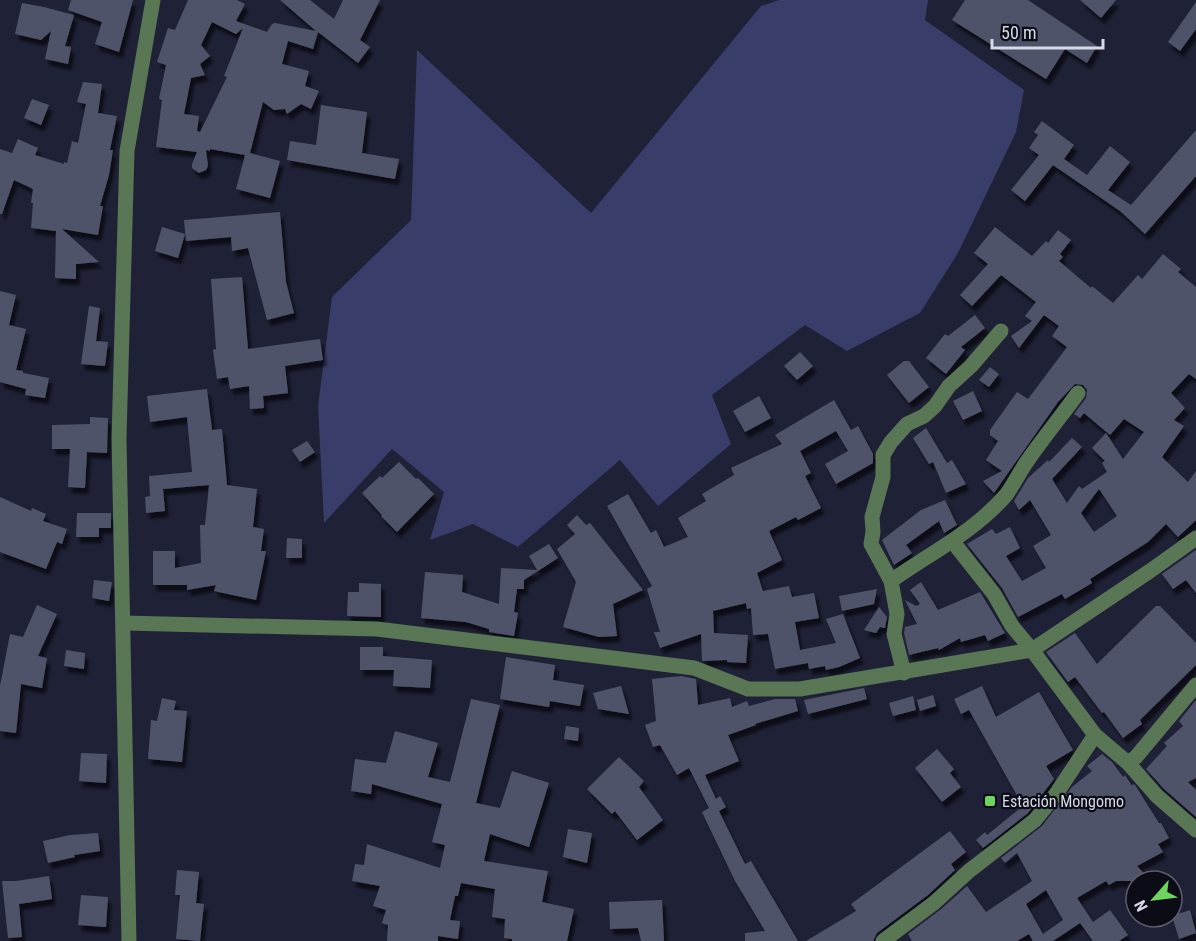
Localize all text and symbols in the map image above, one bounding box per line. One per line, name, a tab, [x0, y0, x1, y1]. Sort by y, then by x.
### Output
scale bar	[992, 12, 1103, 50]
text: 50 m	[1001, 22, 1036, 43]
place label: Estación Mongomo	[1002, 792, 1124, 811]
marker: Estación Mongomo	[983, 794, 997, 808]
north arrow	[1124, 869, 1184, 929]
text: N	[1131, 897, 1152, 915]

